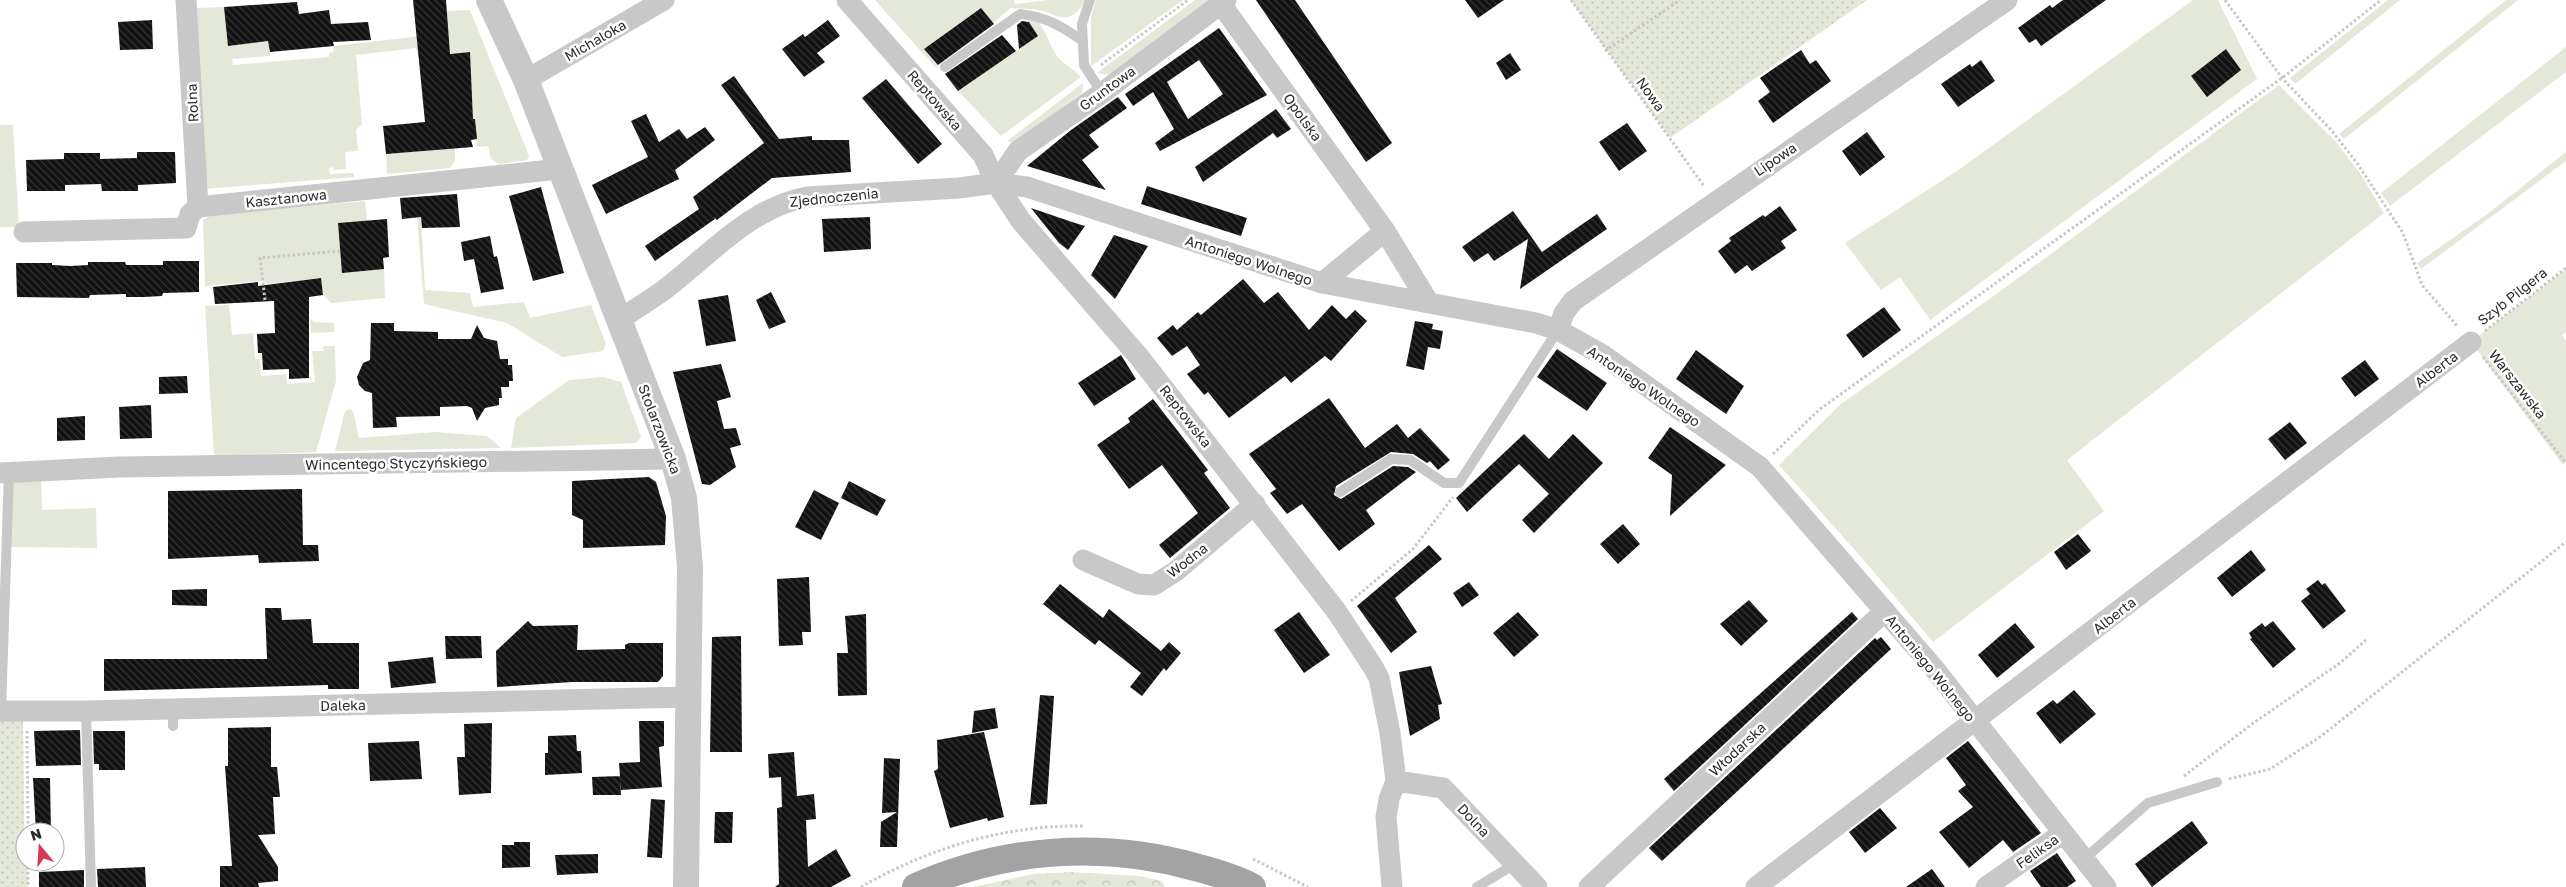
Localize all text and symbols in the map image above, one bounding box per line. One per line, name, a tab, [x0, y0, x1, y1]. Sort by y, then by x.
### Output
street label: Michaloka	[561, 16, 629, 64]
street label: Gruntowa	[1076, 62, 1138, 114]
street label: Reptowska	[904, 66, 966, 134]
street label: Nowa	[1633, 74, 1669, 114]
street label: Rolna	[182, 83, 202, 123]
street label: Opolska	[1280, 90, 1326, 144]
street label: Lipowa	[1751, 139, 1799, 179]
street label: Zjednoczenia	[789, 184, 879, 210]
street label: Kasztanowa	[245, 185, 327, 211]
street label: Antoniego Wolnego	[1183, 231, 1315, 289]
street label: Szyb Pilgera	[2474, 264, 2550, 328]
street label: Antoniego Wolnego	[1584, 342, 1704, 430]
street label: Warszawska	[2486, 346, 2550, 422]
street label: Alberta	[2411, 347, 2461, 391]
street label: Reptowska	[1156, 381, 1216, 451]
street label: Stolarzowicka	[635, 382, 685, 476]
street label: Wincentego Styczyńskiego	[305, 453, 487, 473]
street label: Wodna	[1163, 539, 1211, 581]
street label: Alberta	[2089, 593, 2139, 637]
street label: Antoniego Wolnego	[1883, 611, 1979, 725]
street label: Daleka	[320, 696, 366, 714]
street label: Włodarska	[1705, 718, 1769, 780]
street label: Dolna	[1454, 800, 1494, 840]
north arrow	[15, 822, 65, 872]
text: N	[28, 824, 44, 844]
street label: Feliksa	[2013, 830, 2061, 872]

